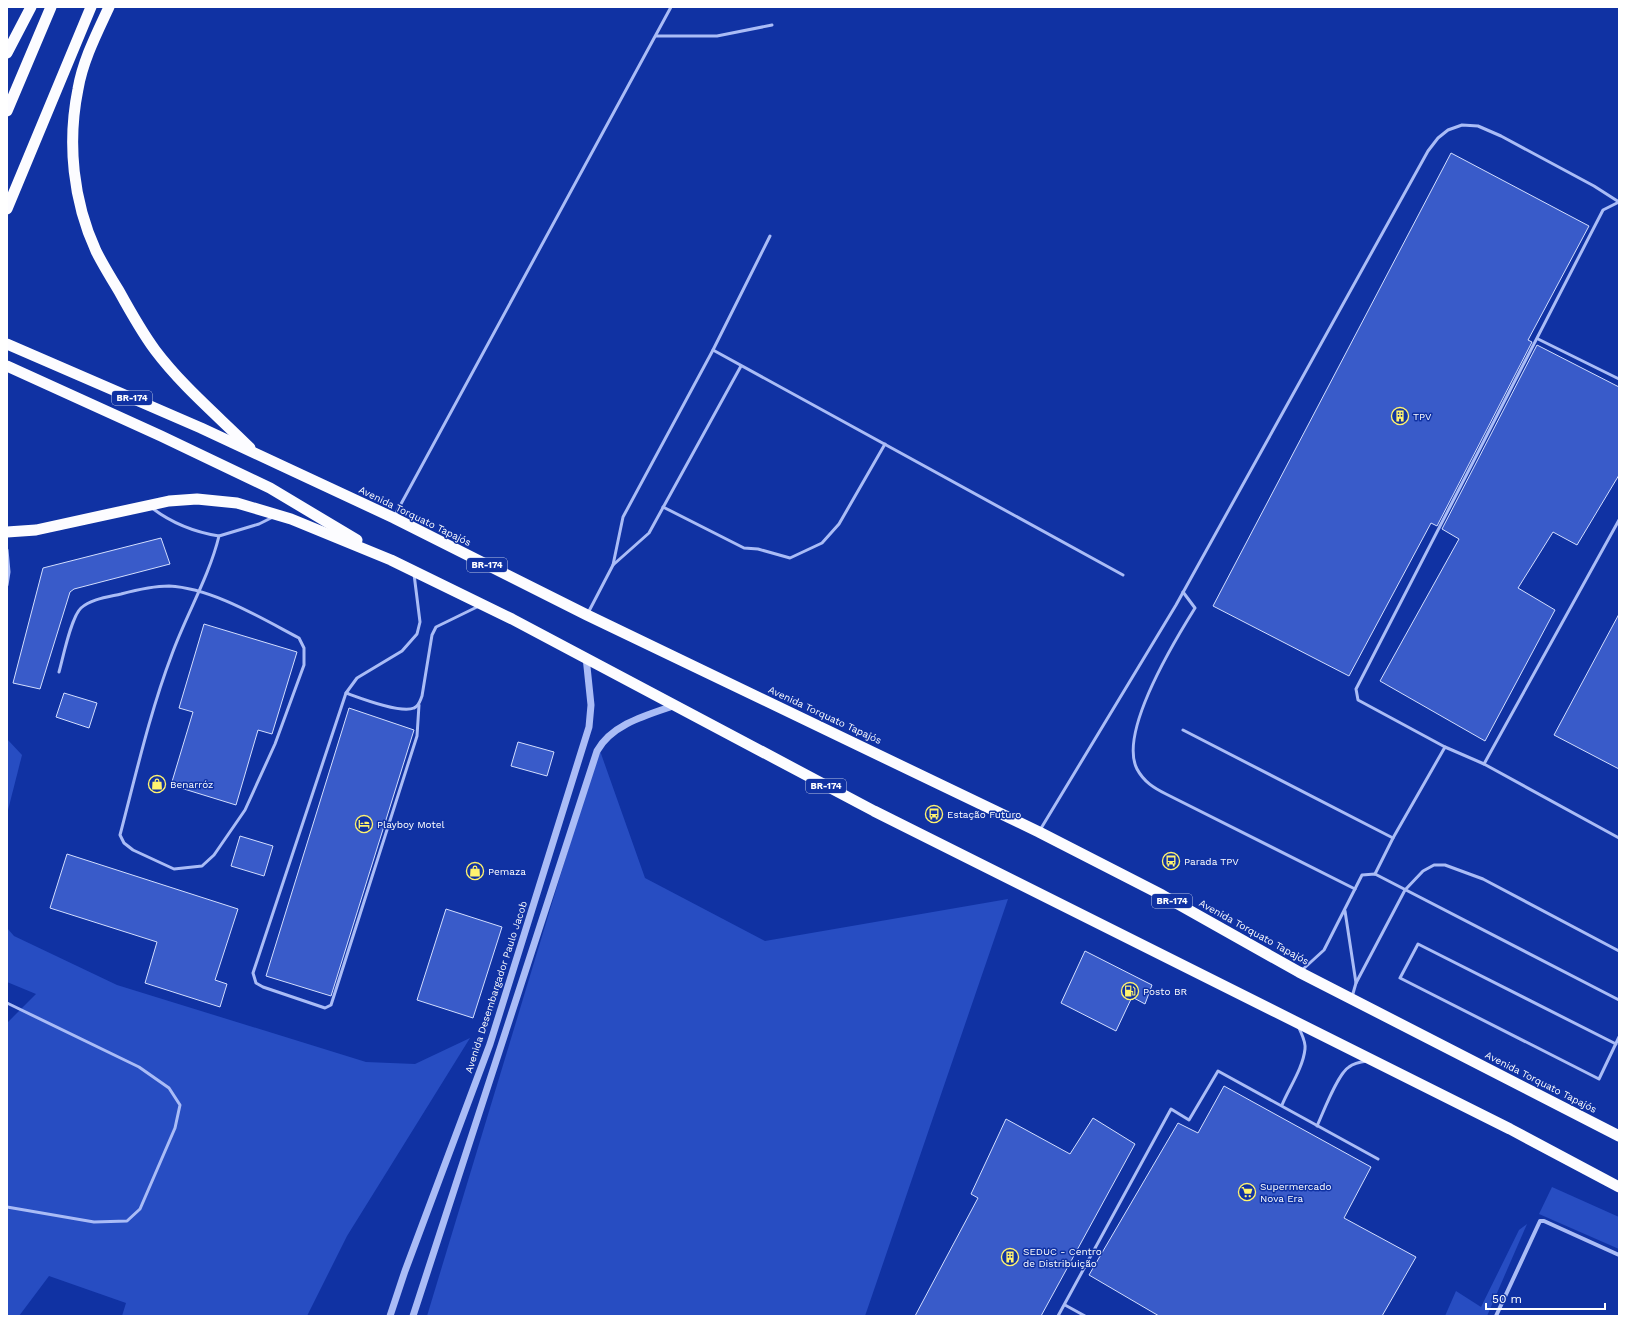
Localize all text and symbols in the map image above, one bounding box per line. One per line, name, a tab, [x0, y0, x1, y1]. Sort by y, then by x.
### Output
road number: BR-174	[112, 391, 152, 405]
building icon: TPV	[1390, 406, 1410, 426]
place label: TPV	[1413, 411, 1432, 422]
street label: Avenida Torquato Tapajós	[357, 484, 473, 548]
road number: BR-174	[467, 558, 507, 572]
street label: Avenida Torquato Tapajós	[767, 684, 883, 746]
shop icon: Benarróz	[147, 774, 167, 794]
place label: Benarróz	[170, 779, 213, 790]
road number: BR-174	[806, 779, 846, 793]
bus stop icon: Estação Futuro	[924, 804, 944, 824]
place label: Estação Futuro	[947, 809, 1021, 820]
hotel icon: Playboy Motel	[354, 814, 374, 834]
place label: Playboy Motel	[377, 819, 445, 830]
bus stop icon: Parada TPV	[1161, 851, 1181, 871]
place label: Parada TPV	[1184, 856, 1239, 867]
shop icon: Pemaza	[465, 861, 485, 881]
place label: Pemaza	[488, 866, 526, 877]
road number: BR-174	[1152, 894, 1192, 908]
street label: Avenida Torquato Tapajós	[1197, 897, 1311, 967]
street label: Avenida Desembargador Paulo Jacob	[463, 900, 529, 1074]
fuel station icon: Posto BR	[1120, 981, 1140, 1001]
place label: Posto BR	[1143, 986, 1187, 997]
street label: Avenida Torquato Tapajós	[1483, 1049, 1599, 1115]
place label: Supermercado Nova Era	[1260, 1181, 1331, 1204]
supermarket icon: Supermercado Nova Era	[1237, 1182, 1257, 1202]
place label: SEDUC - Centro de Distribuição	[1023, 1246, 1102, 1269]
building icon: SEDUC - Centro de Distribuição	[1000, 1247, 1020, 1267]
scale bar	[1486, 1285, 1605, 1311]
text: 50 m	[1492, 1292, 1522, 1306]

